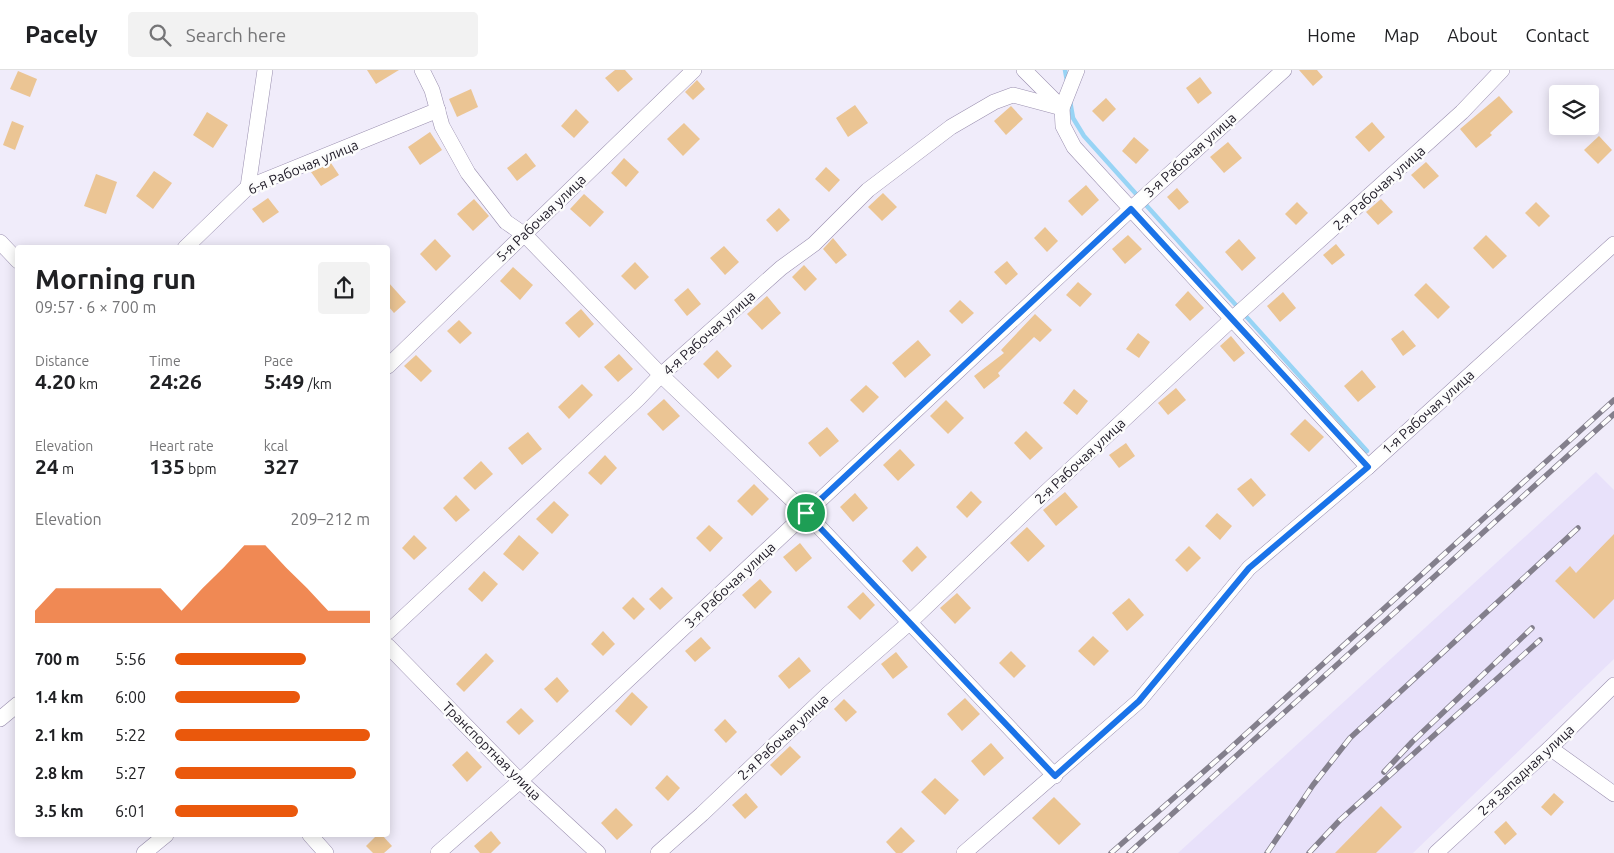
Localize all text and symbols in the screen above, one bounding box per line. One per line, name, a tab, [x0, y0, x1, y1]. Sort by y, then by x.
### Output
search box	[128, 12, 478, 57]
text: Pacely	[25, 21, 98, 48]
icon: search	[146, 21, 174, 49]
text: Search here	[186, 24, 286, 46]
text: Home	[1307, 25, 1356, 45]
text: Map	[1384, 25, 1419, 45]
text: About	[1447, 25, 1497, 45]
text: Contact	[1525, 25, 1589, 45]
map controls	[1549, 85, 1599, 135]
button: layers	[1549, 85, 1599, 135]
street label: 3-я Рабочая улица	[1141, 110, 1239, 200]
street label: 6-я Рабочая улица	[246, 137, 360, 197]
street label: 2-я Рабочая улица	[1330, 143, 1428, 233]
street label: 5-я Рабочая улица	[493, 171, 589, 265]
button: share	[318, 262, 370, 314]
text: Morning run	[35, 263, 196, 294]
street label: 4-я Рабочая улица	[660, 288, 758, 378]
text: 09:57 · 6 × 700 m	[35, 298, 156, 316]
text: Distance	[35, 353, 89, 369]
text: Time	[149, 353, 181, 369]
text: Pace	[264, 353, 293, 369]
street label: 1-я Рабочая улица	[1379, 367, 1477, 457]
text: 4.20	[35, 369, 76, 393]
text: 24:26	[149, 369, 202, 393]
text: 5:49	[264, 369, 304, 393]
text: km	[76, 376, 98, 392]
text: /km	[304, 376, 332, 392]
street label: 2-я Рабочая улица	[1031, 415, 1129, 507]
text: Elevation	[35, 438, 93, 454]
text: Heart rate	[149, 438, 214, 454]
text: kcal	[264, 438, 288, 454]
text: 24	[35, 454, 59, 478]
text: 135	[149, 454, 185, 478]
text: 327	[264, 454, 299, 478]
text: m	[59, 461, 74, 477]
text: bpm	[185, 461, 217, 477]
pin	[785, 492, 827, 534]
icon: arrive	[792, 499, 820, 527]
text: Elevation	[35, 510, 102, 528]
text: 209–212 m	[290, 510, 370, 528]
street label: 3-я Рабочая улица	[681, 539, 779, 631]
text: 700 m	[35, 650, 80, 668]
text: 5:56	[115, 650, 146, 668]
text: 1.4 km	[35, 688, 84, 706]
text: 6:00	[115, 688, 146, 706]
street label: 2-я Рабочая улица	[734, 691, 832, 783]
street label: Транспортная улица	[439, 698, 545, 804]
street label: 2-я Западная улица	[1475, 721, 1577, 819]
text: 2.1 km	[35, 726, 84, 744]
text: 5:22	[115, 726, 146, 744]
text: 2.8 km	[35, 764, 84, 782]
text: 5:27	[115, 764, 146, 782]
text: 3.5 km	[35, 802, 84, 820]
text: 6:01	[115, 802, 146, 820]

